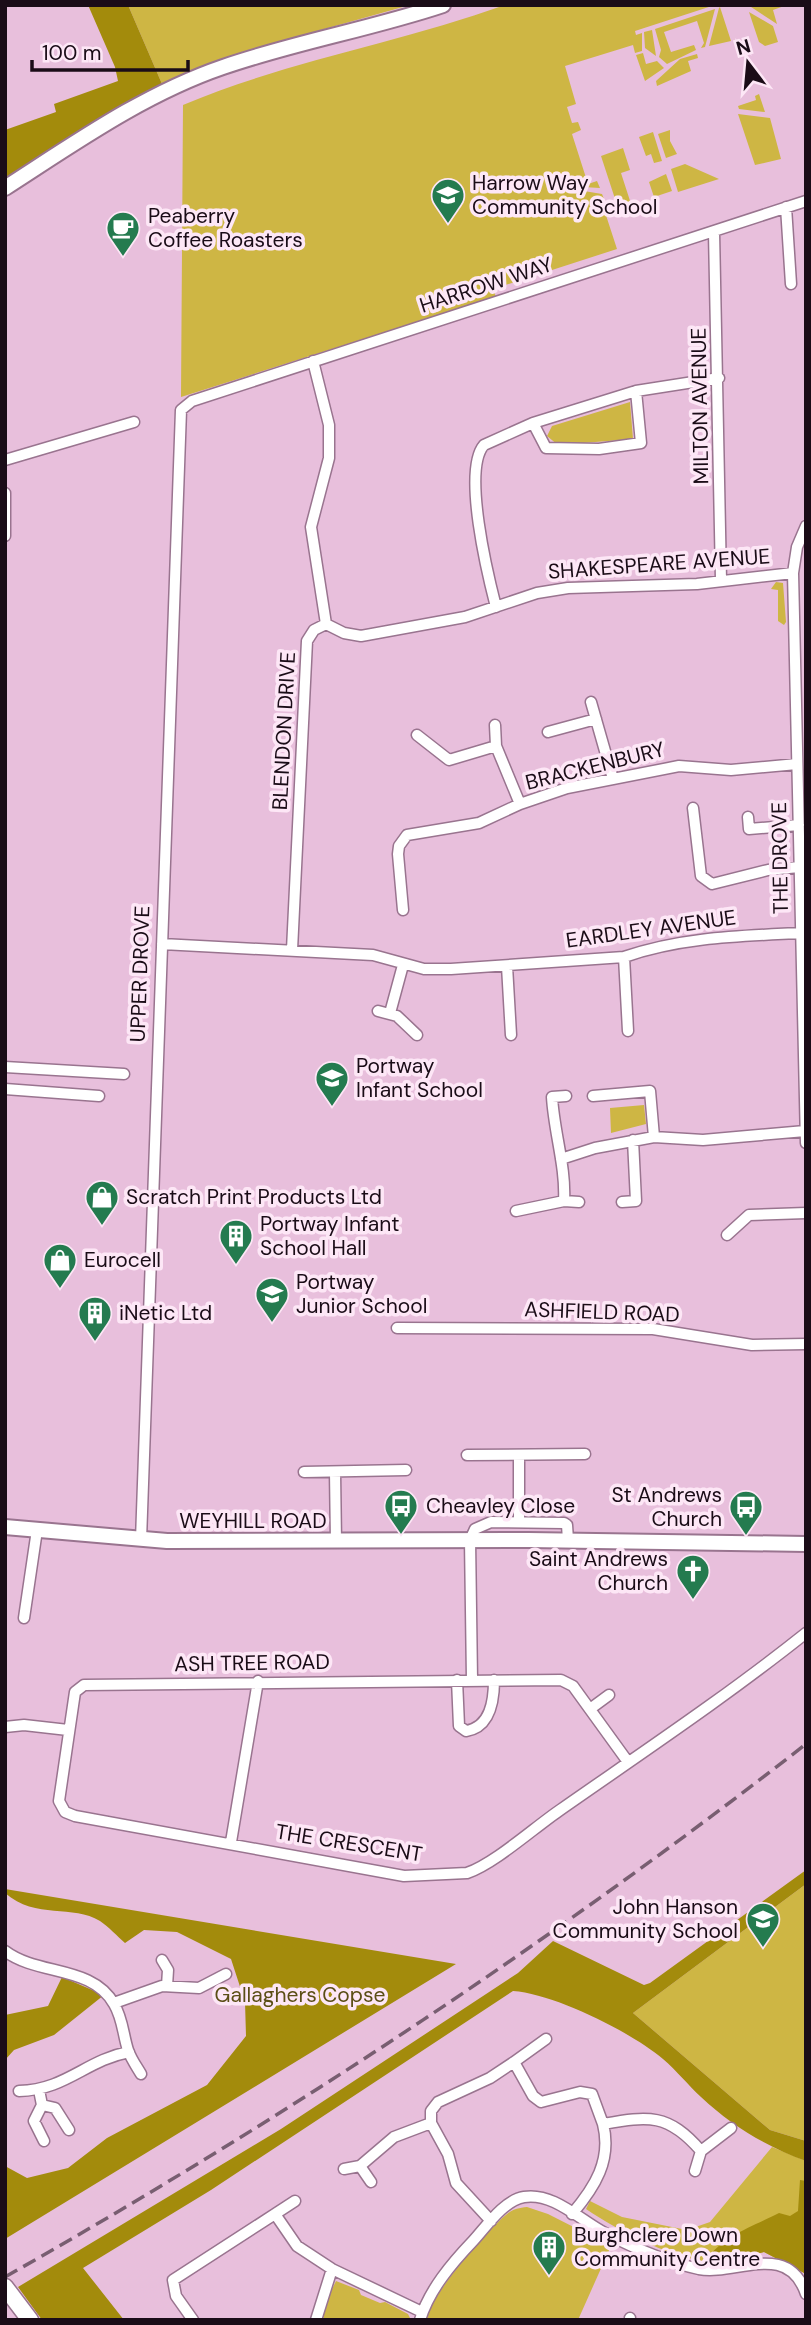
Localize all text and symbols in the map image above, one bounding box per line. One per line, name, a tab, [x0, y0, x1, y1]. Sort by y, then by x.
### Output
scale bar	[32, 28, 187, 72]
north arrow	[713, 28, 783, 98]
text: N	[733, 33, 754, 61]
text: 100 m	[42, 39, 102, 67]
place label: Harrow Way Community School	[472, 169, 657, 221]
school or university icon: Harrow Way Community School	[429, 176, 467, 225]
place label: Peaberry Coffee Roasters	[148, 202, 303, 254]
cafe icon: Peaberry Coffee Roasters	[104, 209, 142, 258]
street label: HARROW WAY	[416, 250, 556, 320]
street label: MILTON AVENUE	[685, 327, 715, 485]
street label: SHAKESPEARE AVENUE	[547, 542, 771, 586]
street label: BLENDON DRIVE	[266, 651, 302, 811]
street label: BRACKENBURY	[523, 735, 667, 797]
street label: THE DROVE	[765, 802, 795, 914]
street label: EARDLEY AVENUE	[564, 903, 738, 955]
street label: UPPER DROVE	[124, 905, 156, 1043]
place label: Portway Infant School	[356, 1052, 483, 1104]
school or university icon: Portway Infant School	[313, 1059, 351, 1108]
shop icon: Scratch Print Products Ltd	[83, 1178, 121, 1227]
place label: Scratch Print Products Ltd	[126, 1183, 382, 1211]
place label: Portway Infant School Hall	[260, 1210, 399, 1262]
building icon: Portway Infant School Hall	[217, 1217, 255, 1266]
shop icon: Eurocell	[41, 1241, 79, 1290]
place label: Eurocell	[84, 1246, 161, 1274]
place label: Portway Junior School	[296, 1268, 427, 1320]
school or university icon: Portway Junior School	[253, 1275, 291, 1324]
building icon: iNetic Ltd	[76, 1294, 114, 1343]
street label: ASHFIELD ROAD	[524, 1295, 680, 1329]
place label: iNetic Ltd	[119, 1299, 212, 1327]
place label: St Andrews Church	[611, 1481, 722, 1533]
bus stop icon: Cheavley Close	[382, 1487, 420, 1536]
bus stop icon: St Andrews Church	[727, 1488, 765, 1537]
place label: Cheavley Close	[426, 1492, 575, 1520]
street label: WEYHILL ROAD	[179, 1507, 327, 1535]
place label: Saint Andrews Church	[529, 1545, 668, 1597]
church icon: Saint Andrews Church	[674, 1552, 712, 1601]
street label: ASH TREE ROAD	[174, 1648, 330, 1678]
street label: THE CRESCENT	[274, 1818, 425, 1868]
place label: John Hanson Community School	[553, 1893, 738, 1945]
school or university icon: John Hanson Community School	[744, 1900, 782, 1949]
park label: Gallaghers Copse	[215, 1981, 386, 2009]
place label: Burghclere Down Community Centre	[574, 2221, 760, 2273]
building icon: Burghclere Down Community Centre	[530, 2228, 568, 2277]

